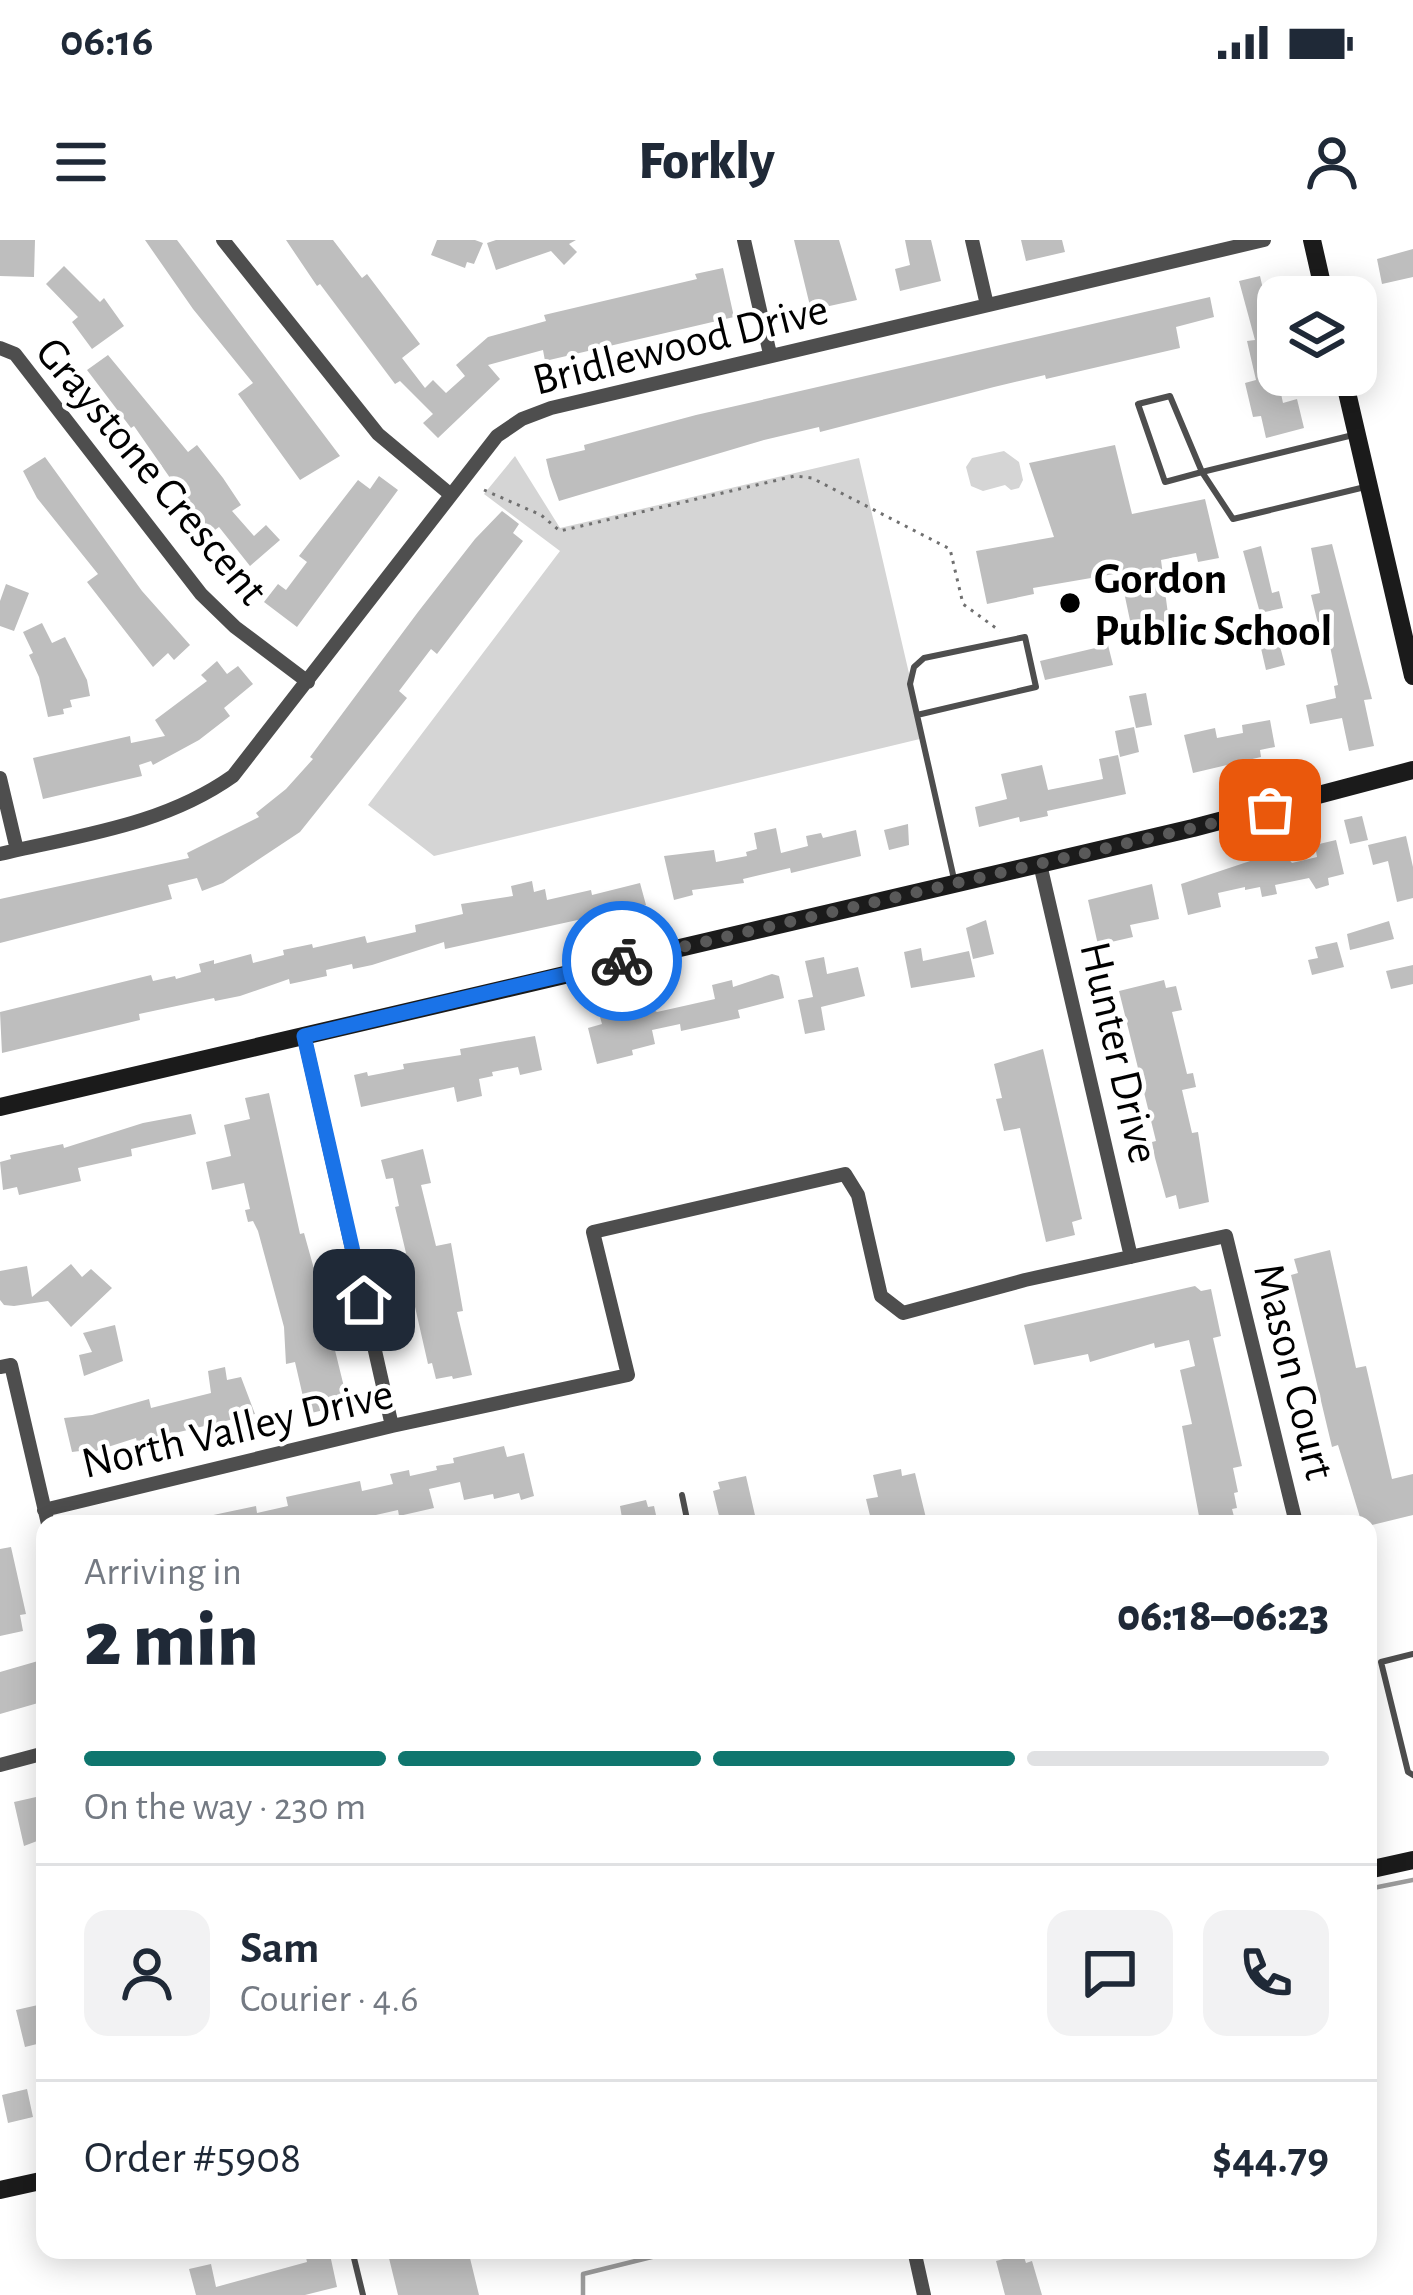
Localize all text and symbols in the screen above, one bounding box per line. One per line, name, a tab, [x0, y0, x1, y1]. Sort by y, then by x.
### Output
text: 06:16	[60, 19, 153, 64]
icon: menu	[48, 129, 114, 195]
icon: person	[1299, 129, 1365, 195]
text: Forkly	[638, 135, 775, 189]
map controls	[1257, 276, 1377, 396]
button: layers	[1257, 276, 1377, 396]
street label: Bridlewood Drive	[528, 287, 833, 404]
street label: Graystone Crescent	[27, 330, 275, 614]
place label: Gordon Public School	[1094, 557, 1332, 654]
marker: Gordon Public School	[1057, 590, 1083, 616]
pin	[1219, 759, 1321, 861]
icon: bag	[1237, 777, 1303, 843]
courier	[562, 901, 682, 1021]
icon: bike	[589, 928, 655, 994]
street label: Hunter Drive	[1071, 937, 1166, 1168]
pin	[313, 1249, 415, 1351]
street label: Mason Court	[1245, 1259, 1342, 1484]
icon: home	[331, 1267, 397, 1333]
street label: North Valley Drive	[78, 1372, 398, 1487]
text: Arriving in	[84, 1553, 242, 1592]
text: 06:18–06:23	[1117, 1594, 1329, 1639]
text: 2 min	[84, 1602, 259, 1680]
text: On the way · 230 m	[84, 1788, 366, 1827]
button: person	[84, 1910, 210, 2036]
button: chat	[1047, 1910, 1173, 2036]
button: phone	[1203, 1910, 1329, 2036]
text: Sam	[240, 1926, 319, 1971]
text: Courier · 4.6	[240, 1980, 419, 2019]
text: Order #5908	[84, 2136, 301, 2181]
text: $44.79	[1212, 2136, 1329, 2181]

